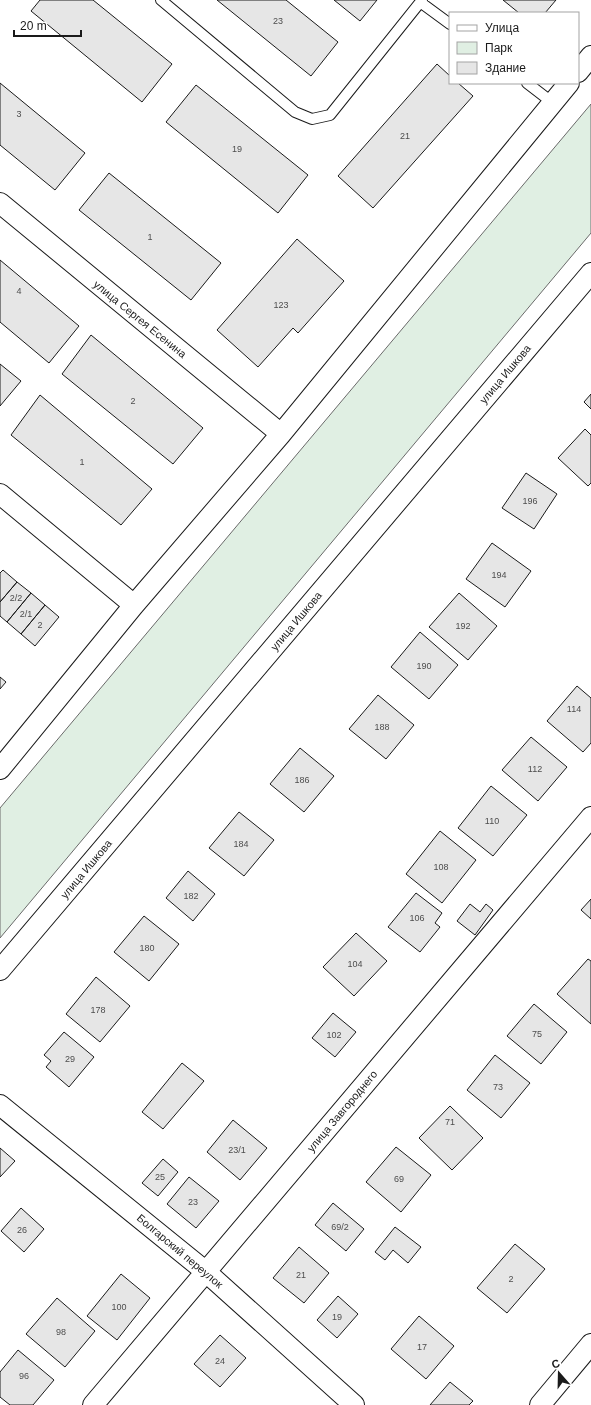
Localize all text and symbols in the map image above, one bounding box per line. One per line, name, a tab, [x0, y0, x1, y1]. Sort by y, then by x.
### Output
scale bar	[14, 12, 81, 38]
legend	[449, 12, 579, 84]
house number: 23	[273, 16, 283, 26]
text: 20 m	[20, 19, 47, 33]
text: Улица	[485, 21, 519, 35]
text: Парк	[485, 41, 513, 55]
text: Здание	[485, 61, 526, 75]
house number: 3	[16, 109, 22, 119]
house number: 21	[400, 131, 410, 141]
house number: 19	[232, 144, 242, 154]
house number: 1	[147, 232, 153, 242]
street label: улица Сергея Есенина	[91, 278, 189, 361]
house number: 4	[16, 286, 22, 296]
house number: 123	[273, 300, 289, 310]
street label: улица Ишкова	[477, 342, 534, 406]
house number: 2	[130, 396, 136, 406]
house number: 1	[79, 457, 85, 467]
house number: 196	[522, 496, 538, 506]
house number: 194	[491, 570, 507, 580]
street label: улица Ишкова	[268, 589, 325, 653]
house number: 2/2	[10, 593, 22, 603]
house number: 2/1	[20, 609, 32, 619]
house number: 2	[37, 620, 43, 630]
house number: 192	[455, 621, 471, 631]
house number: 190	[416, 661, 432, 671]
house number: 114	[567, 704, 581, 714]
house number: 188	[374, 722, 390, 732]
house number: 112	[528, 764, 542, 774]
house number: 186	[294, 775, 310, 785]
house number: 110	[485, 816, 499, 826]
street label: улица Ишкова	[58, 837, 115, 901]
house number: 184	[233, 839, 249, 849]
house number: 108	[433, 862, 449, 872]
house number: 182	[183, 891, 199, 901]
house number: 106	[409, 913, 425, 923]
house number: 180	[139, 943, 155, 953]
house number: 104	[347, 959, 363, 969]
house number: 178	[90, 1005, 106, 1015]
house number: 75	[532, 1029, 542, 1039]
house number: 102	[326, 1030, 342, 1040]
house number: 29	[65, 1054, 75, 1064]
street label: улица Завгороднего	[305, 1068, 379, 1154]
house number: 73	[493, 1082, 503, 1092]
house number: 71	[445, 1117, 455, 1127]
house number: 23/1	[228, 1145, 246, 1155]
house number: 25	[155, 1172, 165, 1182]
house number: 69	[394, 1174, 404, 1184]
house number: 23	[188, 1197, 198, 1207]
street label: Болгарский переулок	[135, 1212, 225, 1290]
house number: 69/2	[331, 1222, 349, 1232]
house number: 26	[17, 1225, 27, 1235]
house number: 21	[296, 1270, 306, 1280]
house number: 2	[508, 1274, 514, 1284]
house number: 100	[111, 1302, 127, 1312]
house number: 19	[332, 1312, 342, 1322]
house number: 98	[56, 1327, 66, 1337]
house number: 17	[417, 1342, 427, 1352]
north arrow	[539, 1353, 579, 1393]
house number: 24	[215, 1356, 225, 1366]
text: С	[550, 1357, 561, 1371]
house number: 96	[19, 1371, 29, 1381]

